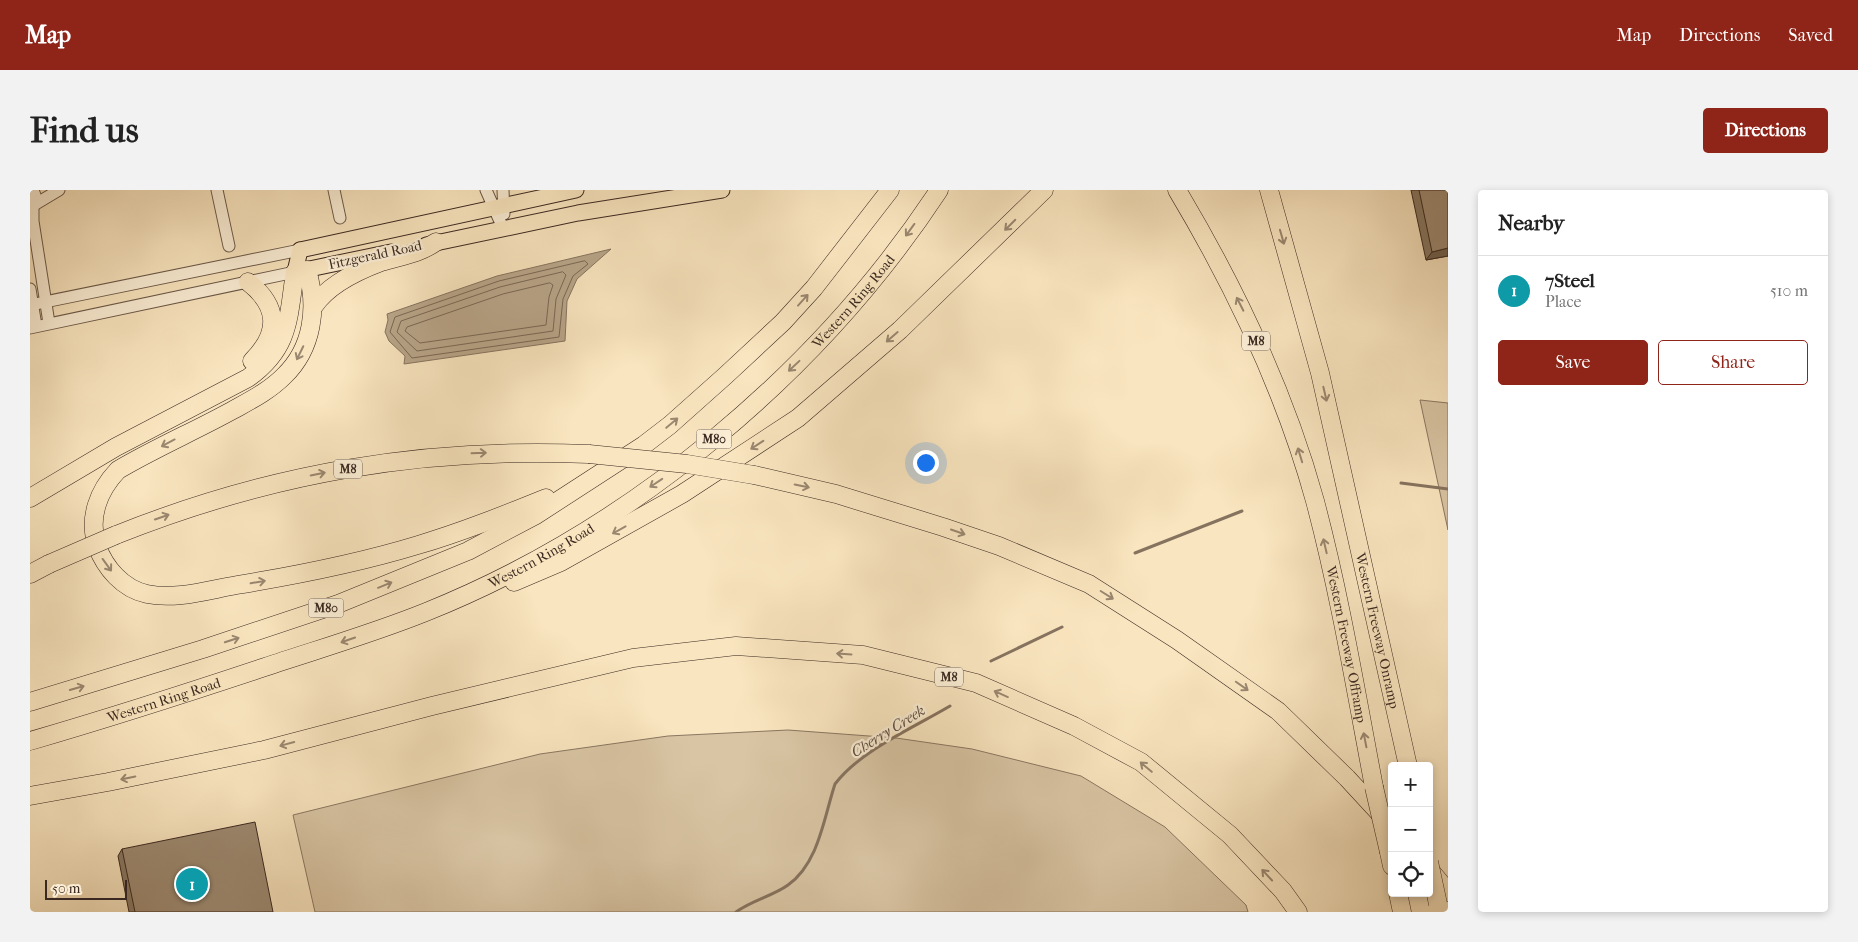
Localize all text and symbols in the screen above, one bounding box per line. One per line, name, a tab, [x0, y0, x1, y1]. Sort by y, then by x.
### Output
text: Map	[25, 21, 71, 49]
text: Map	[1617, 25, 1651, 46]
text: Directions	[1679, 25, 1760, 46]
text: Saved	[1788, 25, 1833, 46]
button: Directions	[1703, 108, 1828, 153]
text: Find us	[30, 110, 139, 151]
text: Nearby	[1498, 211, 1564, 235]
one-way arrow	[1004, 218, 1016, 230]
one-way arrow	[905, 222, 915, 236]
one-way arrow	[1278, 229, 1288, 245]
street label: Fitzgerald Road	[327, 237, 424, 273]
street label: Western Ring Road	[808, 251, 899, 352]
text: 7Steel	[1545, 270, 1595, 292]
text: 1	[1511, 281, 1517, 300]
text: 510 m	[1770, 281, 1808, 300]
text: Place	[1545, 292, 1581, 311]
one-way arrow	[797, 294, 808, 307]
one-way arrow	[1235, 297, 1244, 312]
one-way arrow	[886, 331, 899, 343]
road number: M8	[1242, 332, 1270, 350]
button: Save	[1498, 340, 1648, 385]
button: Share	[1658, 340, 1808, 385]
one-way arrow	[295, 345, 304, 360]
one-way arrow	[787, 360, 800, 372]
one-way arrow	[1321, 385, 1330, 401]
one-way arrow	[665, 418, 678, 429]
road number: M80	[696, 430, 732, 448]
one-way arrow	[161, 438, 176, 448]
one-way arrow	[750, 440, 764, 450]
one-way arrow	[1295, 447, 1305, 463]
one-way arrow	[470, 448, 487, 458]
your location	[913, 450, 939, 476]
road number: M8	[334, 460, 362, 478]
one-way arrow	[310, 469, 326, 479]
one-way arrow	[650, 478, 664, 488]
one-way arrow	[793, 482, 809, 491]
one-way arrow	[153, 512, 169, 521]
street label: Western Ring Road	[485, 519, 597, 592]
one-way arrow	[612, 525, 626, 535]
one-way arrow	[949, 528, 965, 537]
one-way arrow	[1320, 539, 1329, 555]
street label: Western Freeway Onramp	[1352, 550, 1403, 710]
one-way arrow	[102, 558, 112, 572]
street label: Western Freeway Offramp	[1322, 563, 1370, 724]
one-way arrow	[249, 576, 265, 586]
one-way arrow	[377, 580, 392, 590]
one-way arrow	[1099, 591, 1113, 601]
road number: M80	[308, 598, 344, 618]
one-way arrow	[224, 635, 239, 644]
one-way arrow	[340, 636, 356, 645]
one-way arrow	[837, 649, 853, 658]
road number: M8	[935, 668, 963, 687]
street label: Western Ring Road	[104, 674, 223, 726]
one-way arrow	[1234, 681, 1248, 691]
one-way arrow	[68, 683, 84, 693]
one-way arrow	[994, 689, 1009, 699]
water label: Cherry Creek	[848, 701, 928, 761]
one-way arrow	[1360, 732, 1369, 748]
one-way arrow	[279, 740, 295, 749]
one-way arrow	[1140, 761, 1153, 772]
map controls	[1388, 762, 1433, 897]
button: +	[1388, 762, 1433, 807]
one-way arrow	[121, 774, 137, 783]
button: −	[1388, 807, 1433, 852]
button: locate	[1388, 852, 1433, 897]
pin: 1	[176, 865, 208, 903]
one-way arrow	[1261, 868, 1273, 881]
scale bar	[45, 877, 128, 900]
text: 50 m	[52, 880, 80, 897]

